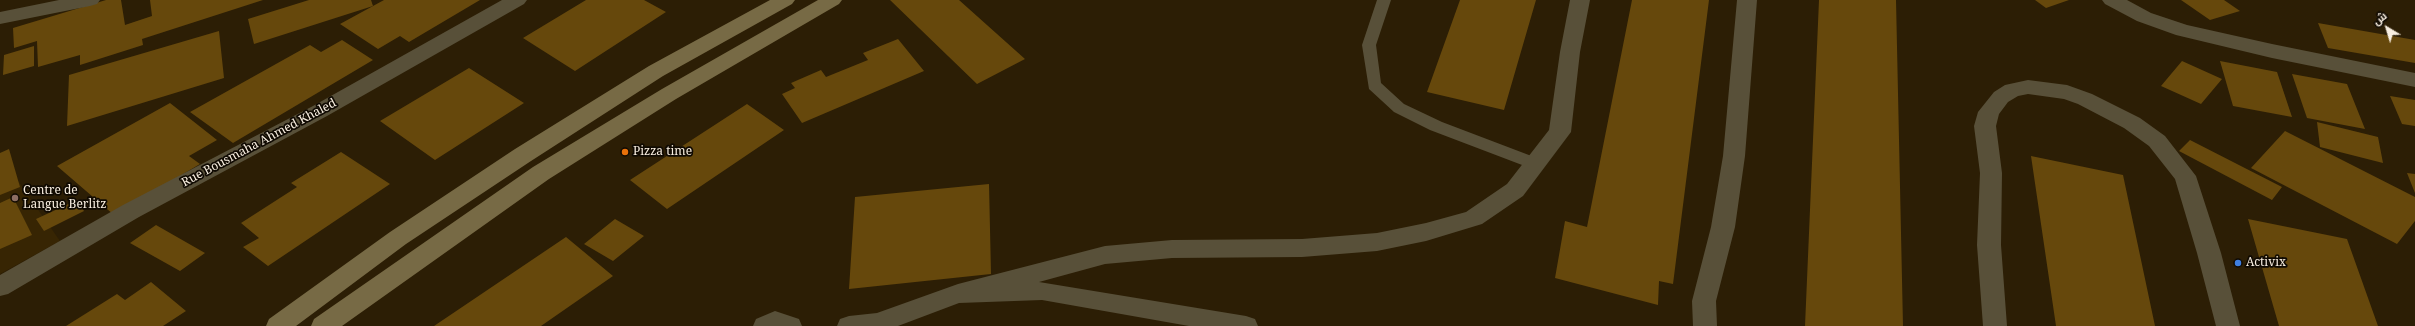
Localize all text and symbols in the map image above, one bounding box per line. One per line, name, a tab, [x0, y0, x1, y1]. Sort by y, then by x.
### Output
north arrow	[2367, 8, 2407, 48]
text: ش	[2369, 8, 2389, 28]
street label: Rue Bousmaha Ahmed Khaled	[179, 96, 339, 190]
place label: Pizza time	[633, 145, 692, 159]
marker: Pizza time	[620, 147, 630, 157]
place label: Centre de Langue Berlitz	[23, 184, 106, 212]
marker: Centre de Langue Berlitz	[10, 193, 20, 203]
place label: Activix	[2246, 256, 2286, 270]
marker: Activix	[2233, 258, 2243, 268]

